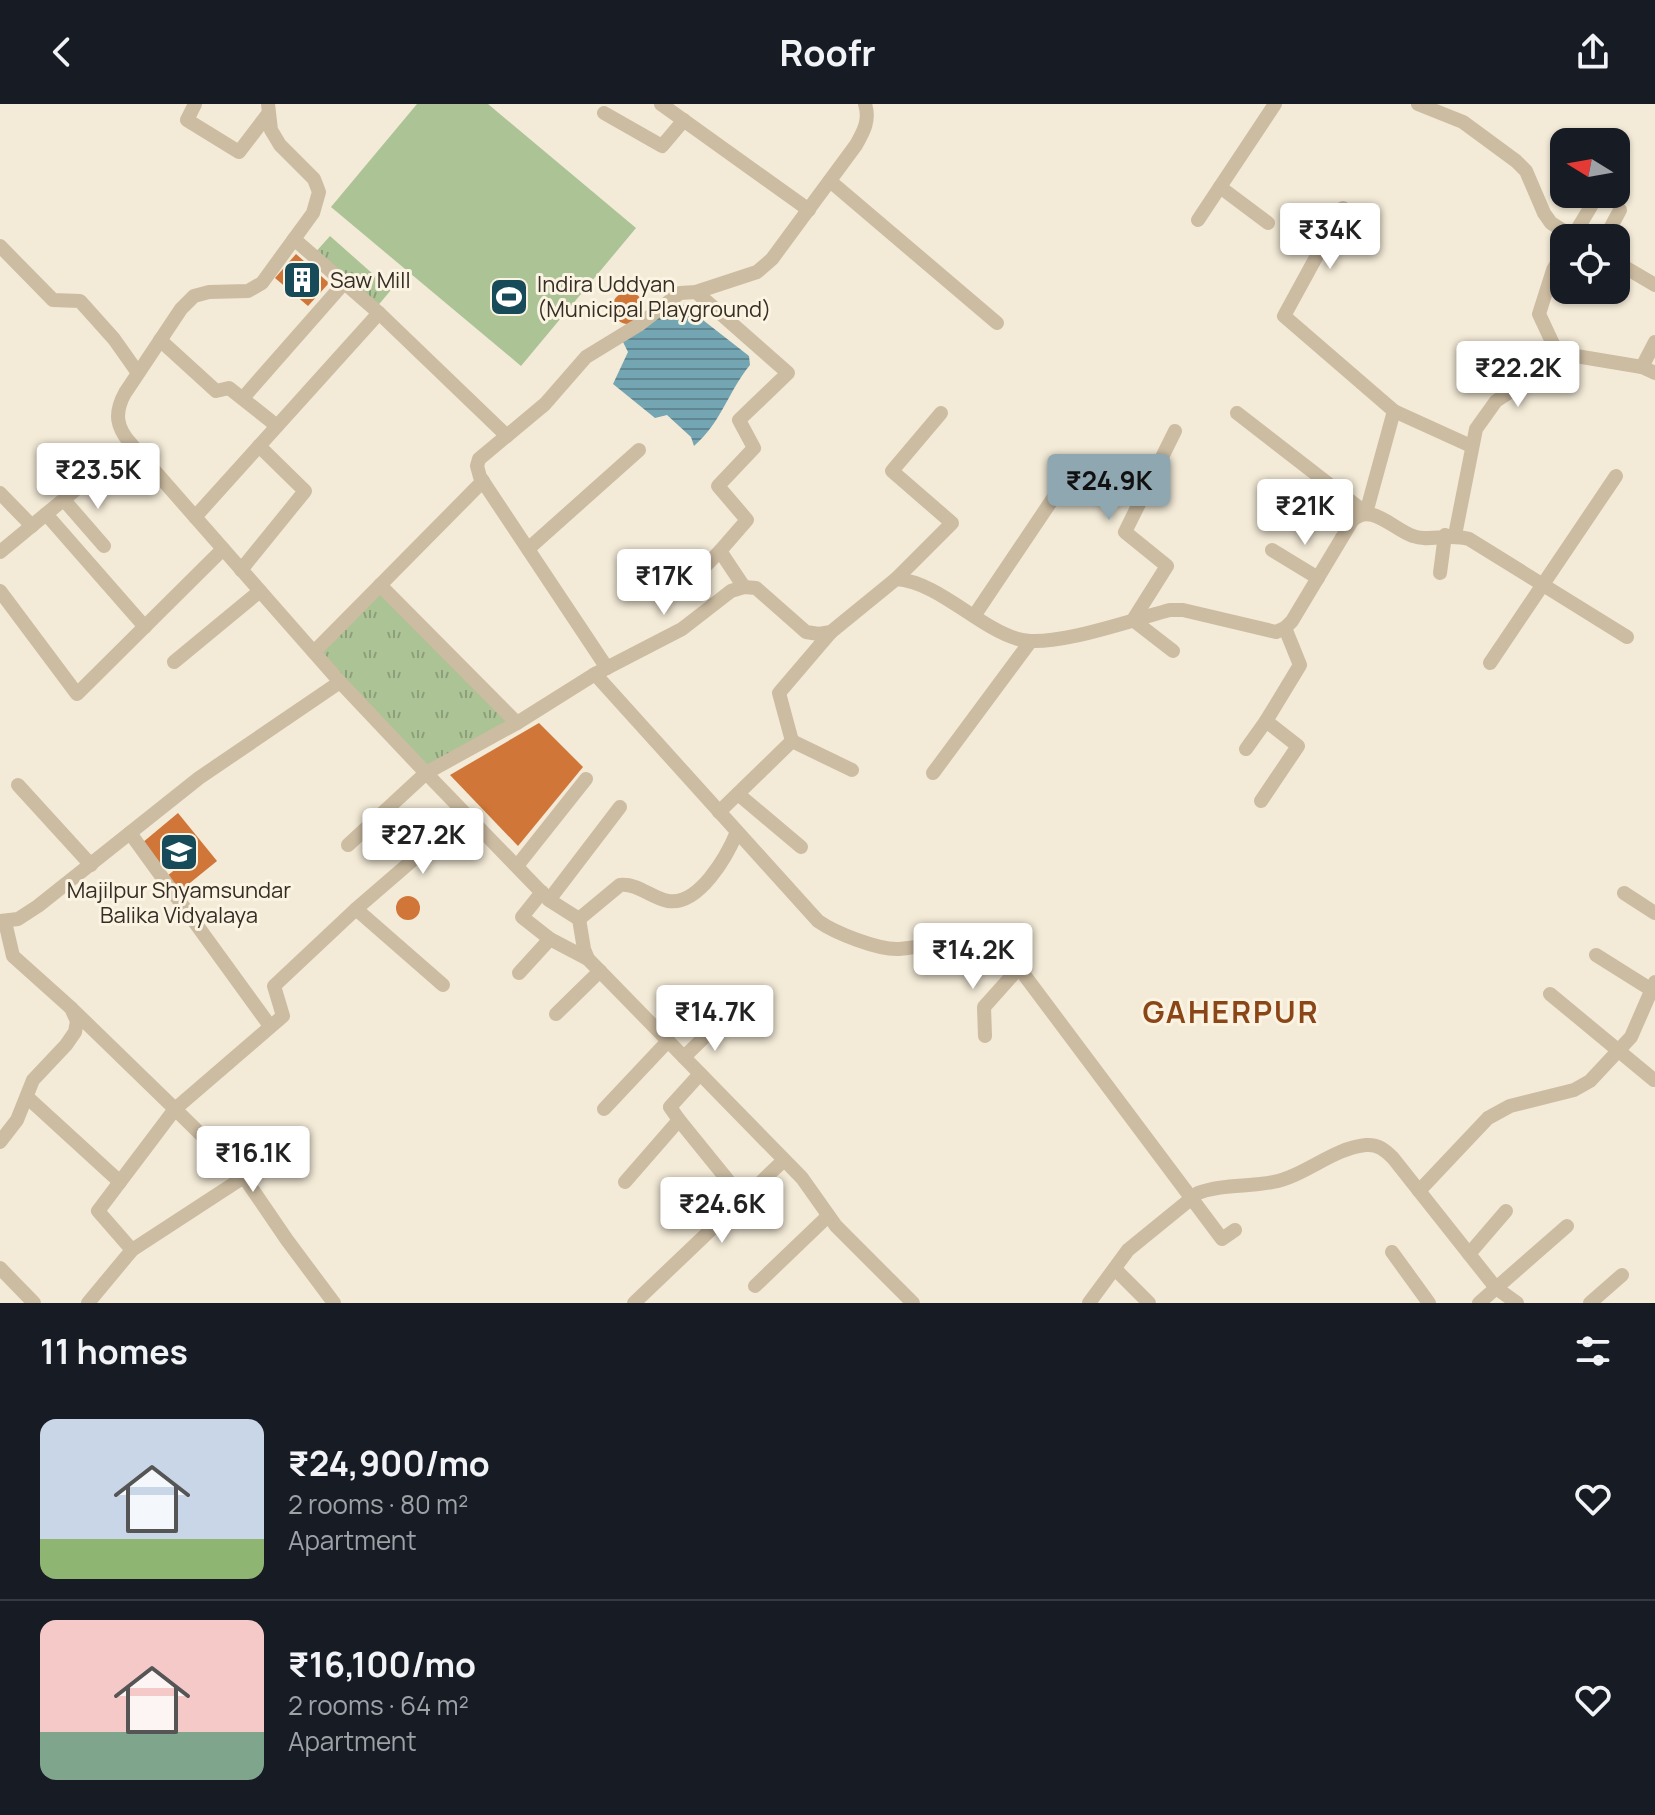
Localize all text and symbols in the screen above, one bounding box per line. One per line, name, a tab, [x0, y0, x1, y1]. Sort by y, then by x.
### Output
text: Roofr	[779, 28, 876, 77]
icon: back	[40, 30, 84, 74]
icon: share	[1571, 30, 1615, 74]
north arrow	[1550, 128, 1630, 208]
map controls	[1550, 128, 1630, 304]
pin: ₹34K	[1283, 203, 1377, 271]
text: ₹34K	[1298, 211, 1362, 247]
button: locate	[1550, 224, 1630, 304]
building icon: Saw Mill	[281, 259, 323, 301]
place label: Saw Mill	[330, 265, 411, 295]
place label: Indira Uddyan (Municipal Playground)	[537, 269, 771, 324]
sports icon: Indira Uddyan (Municipal Playground)	[488, 276, 530, 318]
pin: ₹22.2K	[1453, 341, 1583, 409]
text: ₹22.2K	[1474, 349, 1562, 385]
pin: ₹23.5K	[33, 443, 163, 511]
text: ₹23.5K	[55, 451, 141, 487]
pin: ₹24.9K	[1044, 454, 1174, 522]
text: ₹24.9K	[1065, 462, 1153, 498]
pin: ₹21K	[1258, 479, 1352, 547]
text: ₹21K	[1275, 487, 1335, 523]
pin: ₹17K	[617, 549, 711, 617]
text: ₹17K	[635, 557, 693, 593]
pin: ₹27.2K	[358, 808, 488, 876]
text: ₹27.2K	[380, 816, 466, 852]
school or university icon: Majilpur Shyamsundar Balika Vidyalaya	[158, 831, 200, 873]
place label: Majilpur Shyamsundar Balika Vidyalaya	[67, 875, 291, 930]
pin: ₹14.2K	[908, 923, 1038, 991]
text: ₹14.2K	[932, 931, 1014, 967]
pin: ₹14.7K	[650, 985, 780, 1053]
district label: GAHERPUR	[1142, 991, 1320, 1032]
text: ₹14.7K	[674, 993, 756, 1029]
pin: ₹16.1K	[188, 1126, 318, 1194]
text: ₹16.1K	[215, 1134, 291, 1170]
pin: ₹24.6K	[657, 1177, 787, 1245]
text: ₹24.6K	[678, 1185, 766, 1221]
text: 11 homes	[40, 1328, 188, 1374]
icon: filters	[1571, 1329, 1615, 1373]
text: ₹24,900/mo	[288, 1440, 490, 1486]
icon: home	[104, 1451, 200, 1547]
icon: heart	[1571, 1477, 1615, 1521]
text: 2 rooms · 80 m²	[288, 1486, 468, 1522]
text: Apartment	[288, 1522, 417, 1558]
text: ₹16,100/mo	[288, 1641, 476, 1687]
icon: home	[104, 1652, 200, 1748]
icon: heart	[1571, 1678, 1615, 1722]
text: 2 rooms · 64 m²	[288, 1687, 469, 1723]
text: Apartment	[288, 1723, 417, 1759]

